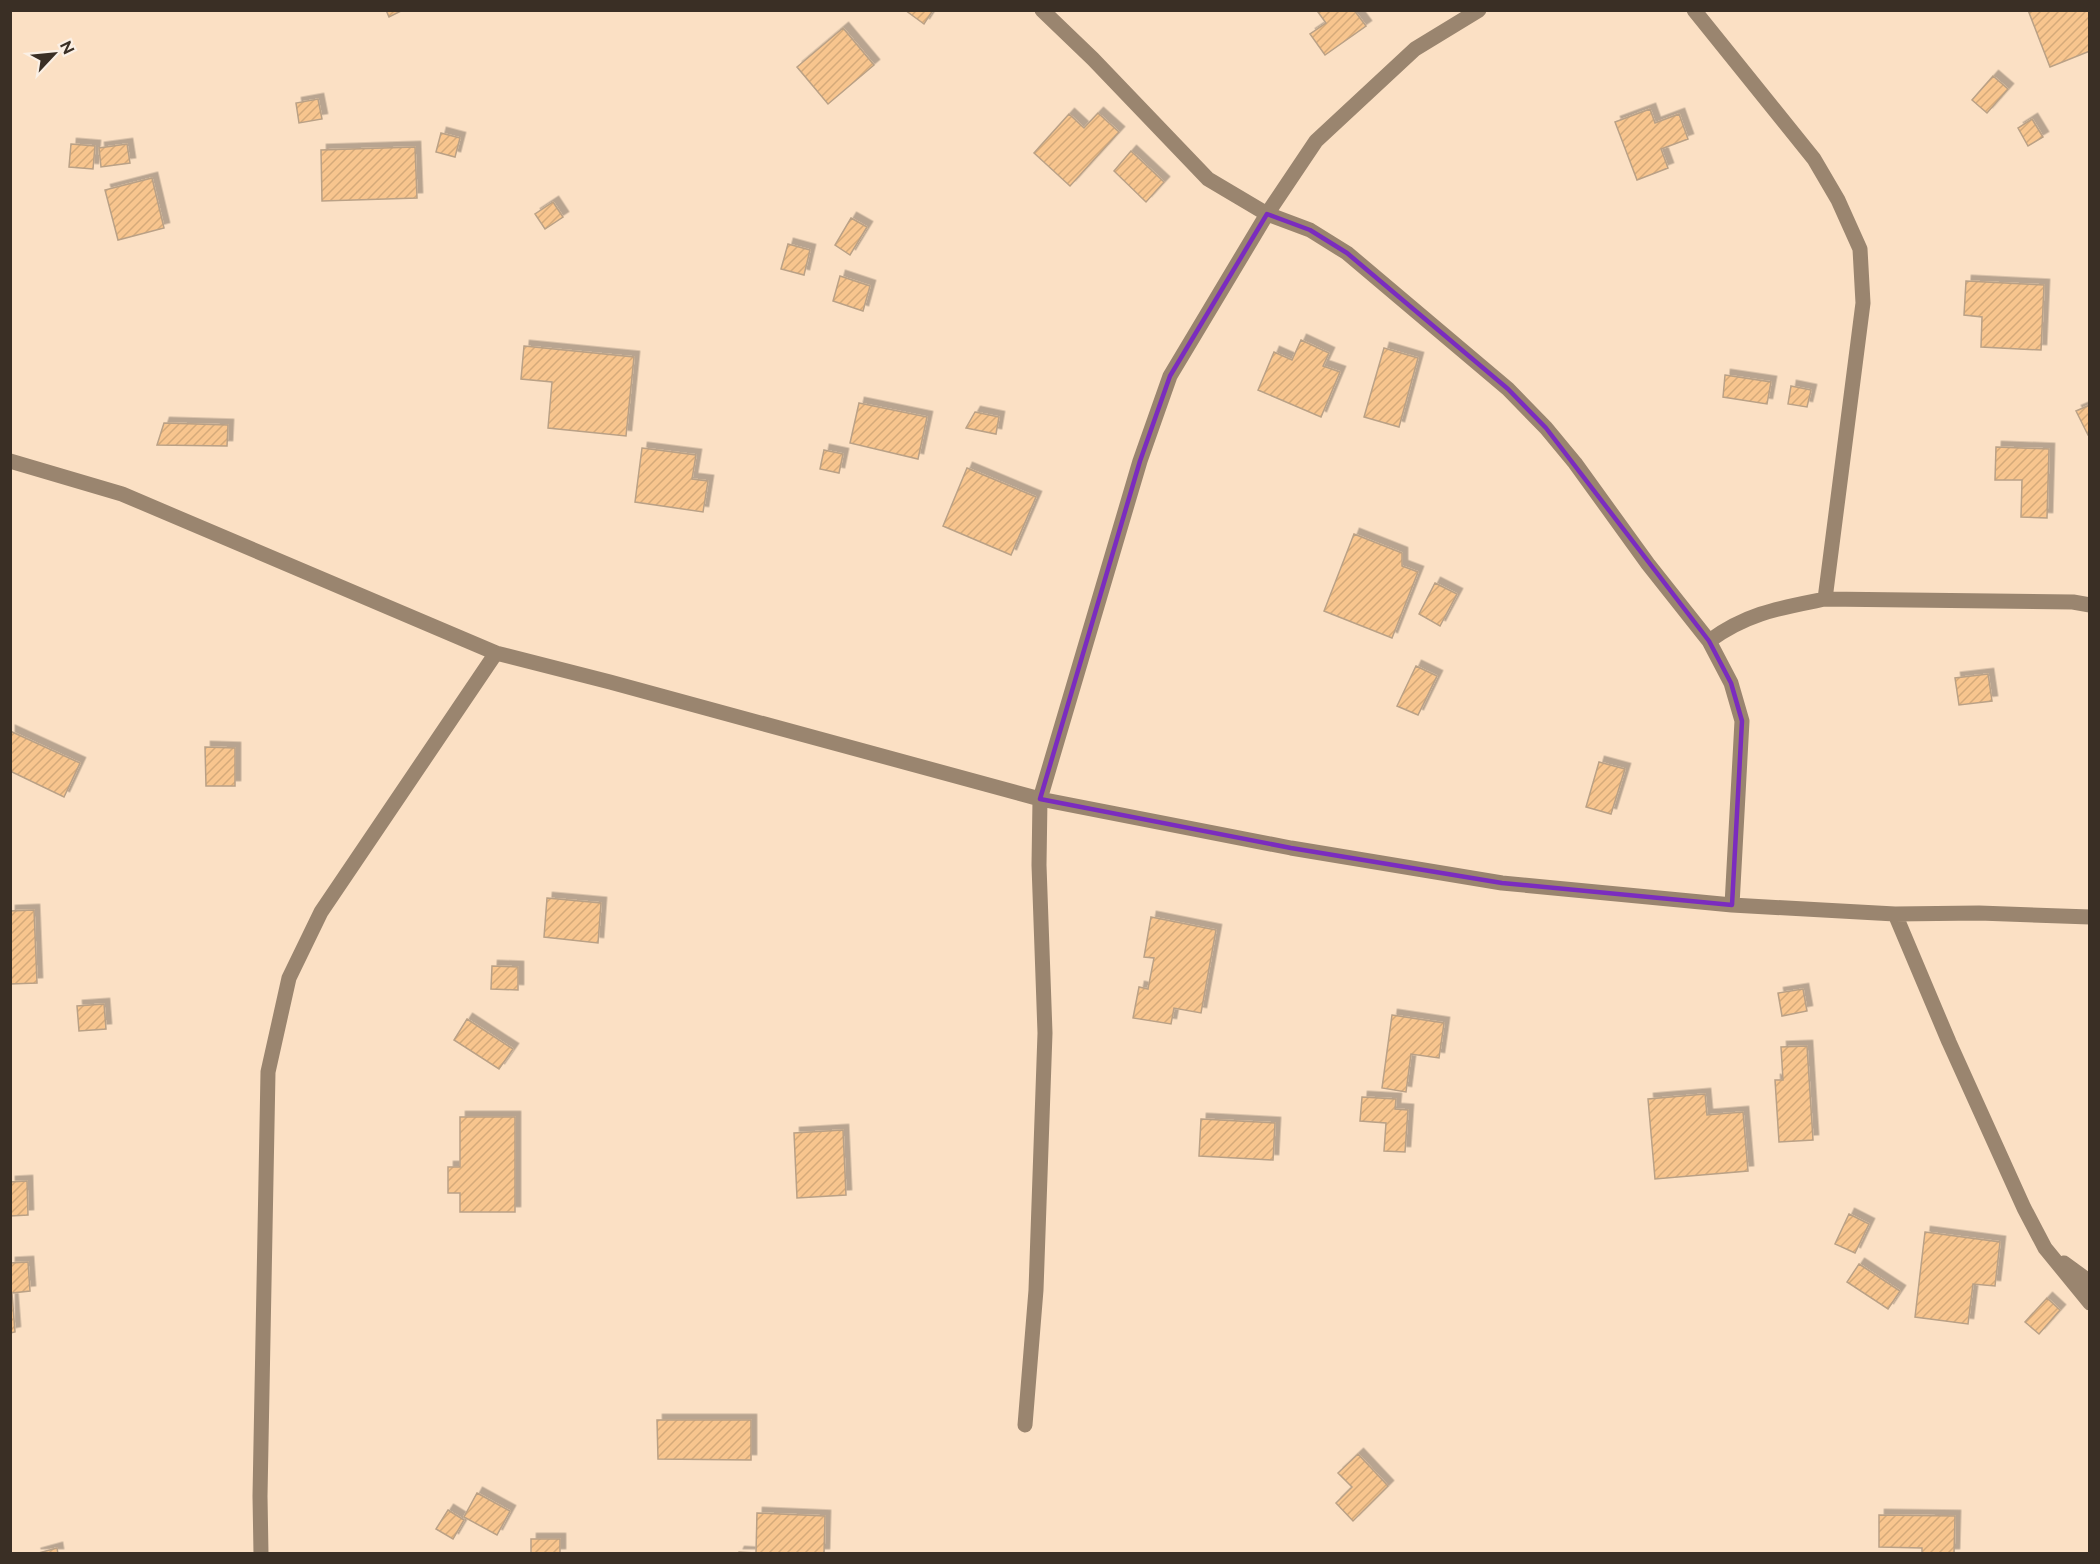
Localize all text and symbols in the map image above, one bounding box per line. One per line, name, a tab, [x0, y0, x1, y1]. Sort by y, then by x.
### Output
north arrow	[24, 24, 84, 84]
text: N	[56, 38, 78, 57]

